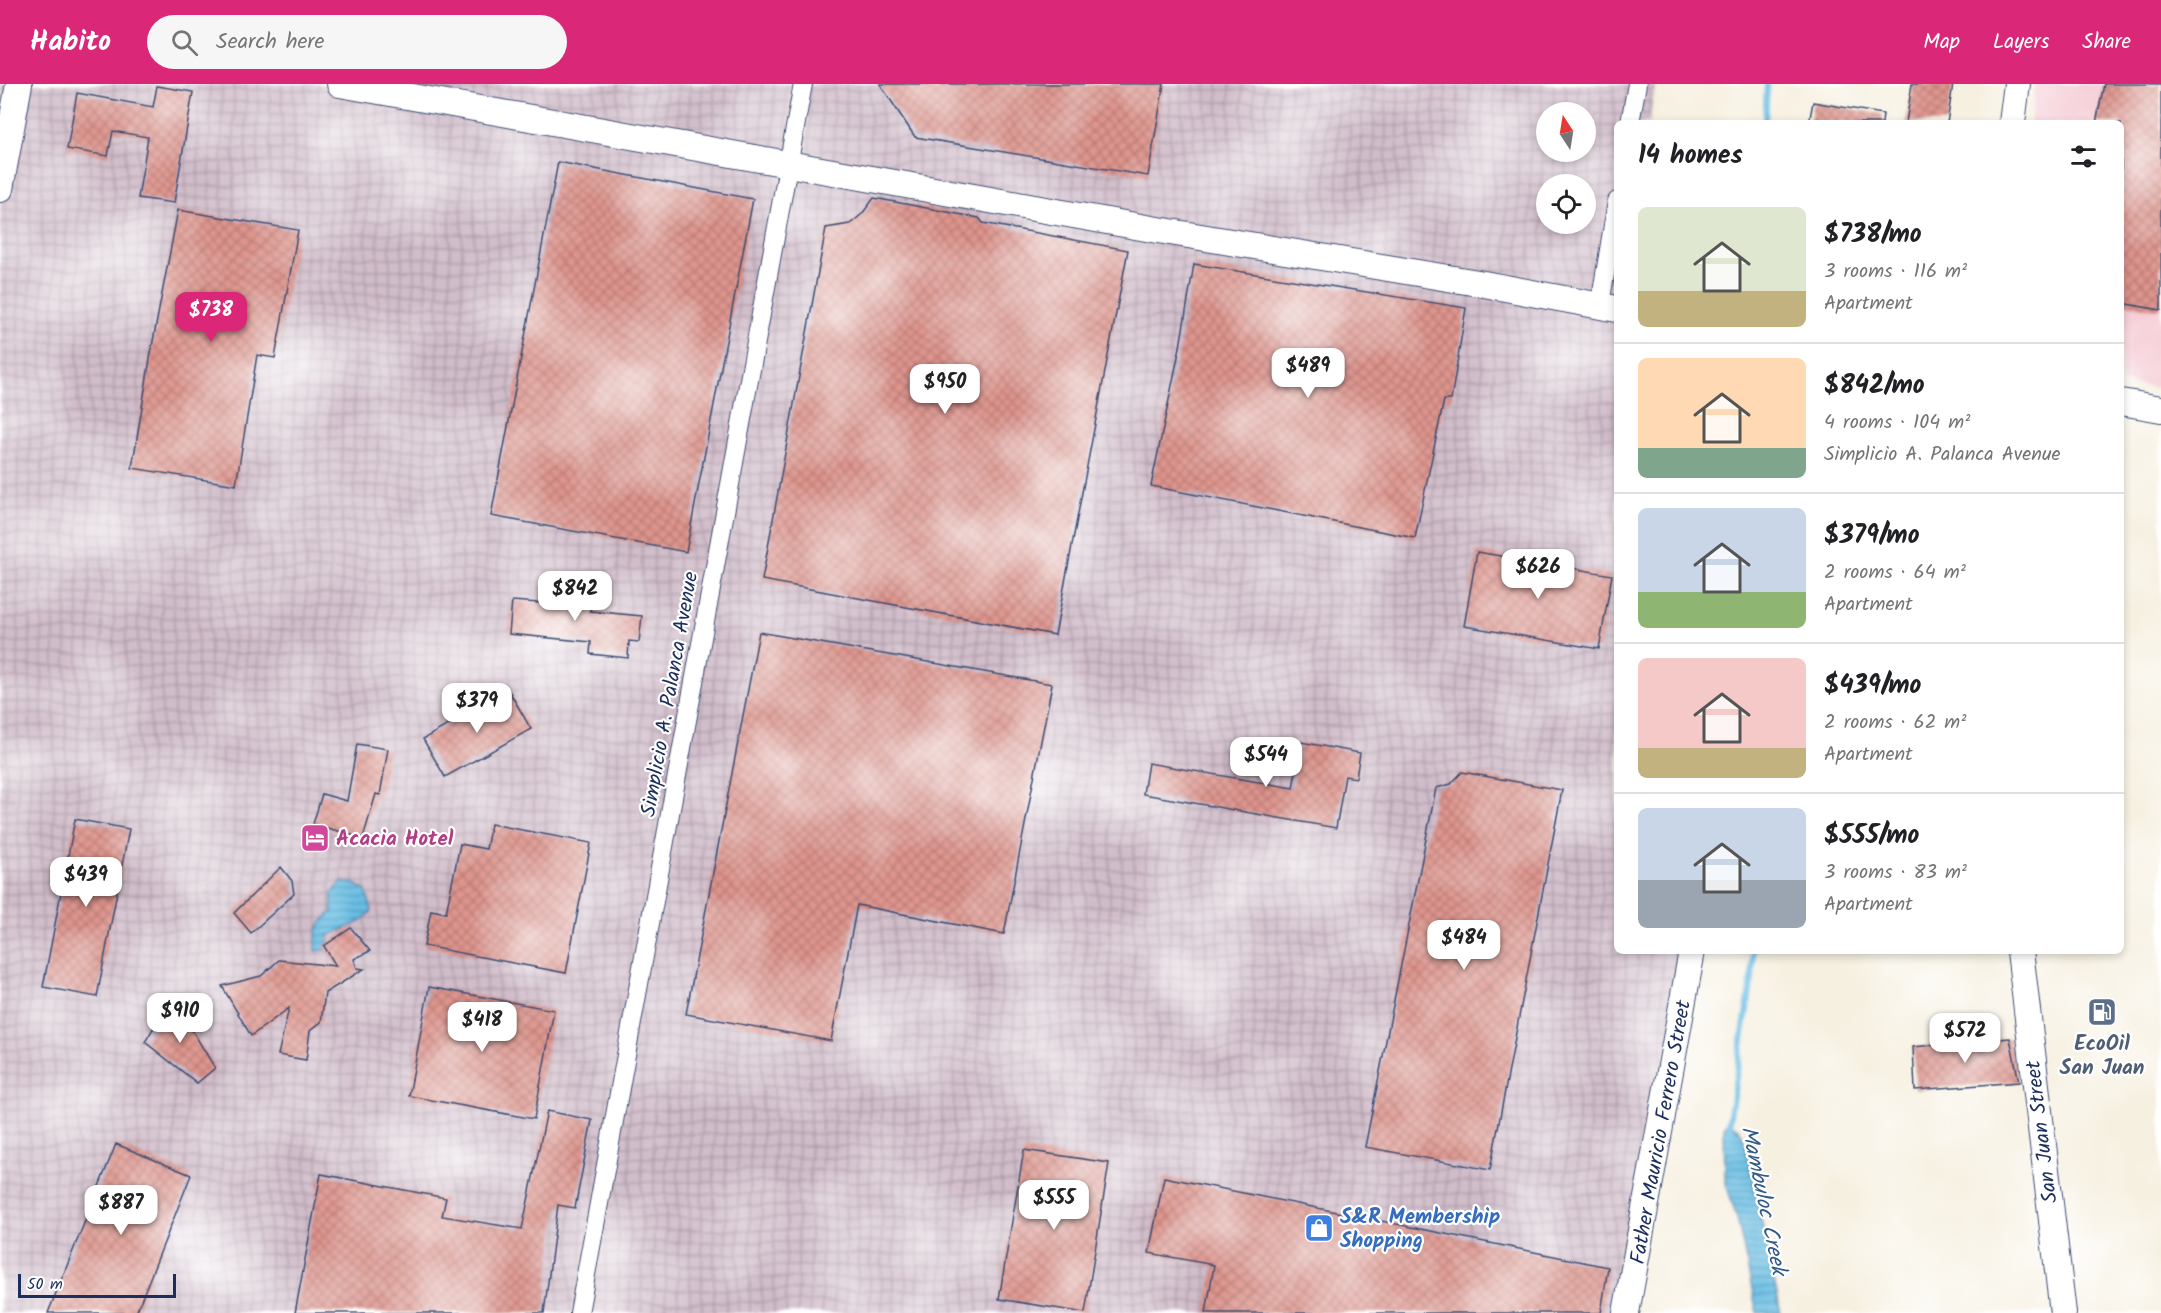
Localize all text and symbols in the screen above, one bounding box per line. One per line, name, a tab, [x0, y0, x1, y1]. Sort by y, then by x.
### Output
search box	[147, 15, 567, 69]
text: Habito	[30, 20, 111, 65]
text: Search here	[216, 25, 325, 60]
icon: search	[168, 26, 201, 59]
text: Map	[1923, 26, 1960, 59]
text: Layers	[1993, 26, 2049, 59]
text: Share	[2082, 26, 2131, 59]
north arrow	[1536, 102, 1596, 162]
map controls	[1536, 102, 1596, 234]
text: 14 homes	[1638, 135, 1743, 177]
icon: filters	[2067, 140, 2100, 173]
button: locate	[1536, 174, 1596, 234]
text: $738/mo	[1824, 214, 1922, 256]
icon: home	[1686, 231, 1758, 303]
text: 3 rooms · 116 m²	[1824, 256, 1967, 288]
text: Apartment	[1824, 288, 1913, 320]
pin: $738	[175, 292, 247, 343]
text: $738	[189, 295, 233, 327]
pin: $489	[1272, 348, 1344, 399]
text: $489	[1286, 351, 1330, 383]
pin: $950	[909, 364, 981, 415]
text: $842/mo	[1824, 365, 1925, 407]
text: $950	[924, 367, 966, 399]
icon: home	[1686, 382, 1758, 454]
text: 4 rooms · 104 m²	[1824, 407, 1970, 439]
text: Simplicio A. Palanca Avenue	[1824, 439, 2061, 471]
text: $379/mo	[1824, 515, 1920, 557]
icon: home	[1686, 532, 1758, 604]
pin: $626	[1502, 549, 1574, 600]
text: $626	[1515, 552, 1561, 584]
text: 2 rooms · 64 m²	[1824, 557, 1966, 589]
street label: Simplicio A. Palanca Avenue	[633, 569, 708, 819]
pin: $842	[539, 571, 611, 622]
text: $842	[552, 574, 598, 606]
text: Apartment	[1824, 589, 1913, 621]
text: $439/mo	[1824, 665, 1921, 707]
icon: home	[1686, 682, 1758, 754]
pin: $379	[441, 683, 513, 734]
text: $379	[456, 686, 498, 718]
text: 2 rooms · 62 m²	[1824, 707, 1966, 739]
pin: $544	[1230, 737, 1302, 788]
text: Apartment	[1824, 739, 1913, 771]
text: $544	[1244, 740, 1288, 772]
text: $555/mo	[1824, 815, 1919, 857]
hotel icon: Acacia Hotel	[299, 822, 331, 854]
place label: Acacia Hotel	[336, 823, 454, 856]
icon: home	[1686, 832, 1758, 904]
pin: $439	[50, 857, 122, 908]
text: 3 rooms · 83 m²	[1824, 857, 1967, 889]
text: $439	[64, 860, 108, 892]
text: Apartment	[1824, 889, 1913, 921]
pin: $484	[1428, 920, 1500, 971]
text: $484	[1441, 923, 1487, 955]
pin: $910	[144, 993, 216, 1044]
text: $910	[161, 996, 199, 1028]
fuel station icon: EcoOil San Juan	[2086, 996, 2118, 1028]
street label: Father Mauricio Ferrero Street	[1622, 997, 1701, 1267]
pin: $418	[446, 1002, 518, 1053]
text: $418	[462, 1005, 502, 1037]
pin: $572	[1929, 1013, 2001, 1064]
text: $572	[1943, 1016, 1987, 1048]
place label: EcoOil San Juan	[2060, 1028, 2144, 1085]
street label: San Juan Street	[2017, 1058, 2068, 1205]
water label: Mambuloc Creek	[1730, 1123, 1796, 1282]
pin: $555	[1018, 1180, 1090, 1231]
text: $555	[1033, 1183, 1075, 1215]
pin: $887	[85, 1185, 157, 1236]
text: $887	[99, 1188, 143, 1220]
place label: S&R Membership Shopping	[1340, 1201, 1500, 1258]
shop icon: S&R Membership Shopping	[1303, 1212, 1335, 1244]
scale bar	[18, 1271, 176, 1298]
text: 50 m	[27, 1272, 63, 1297]

